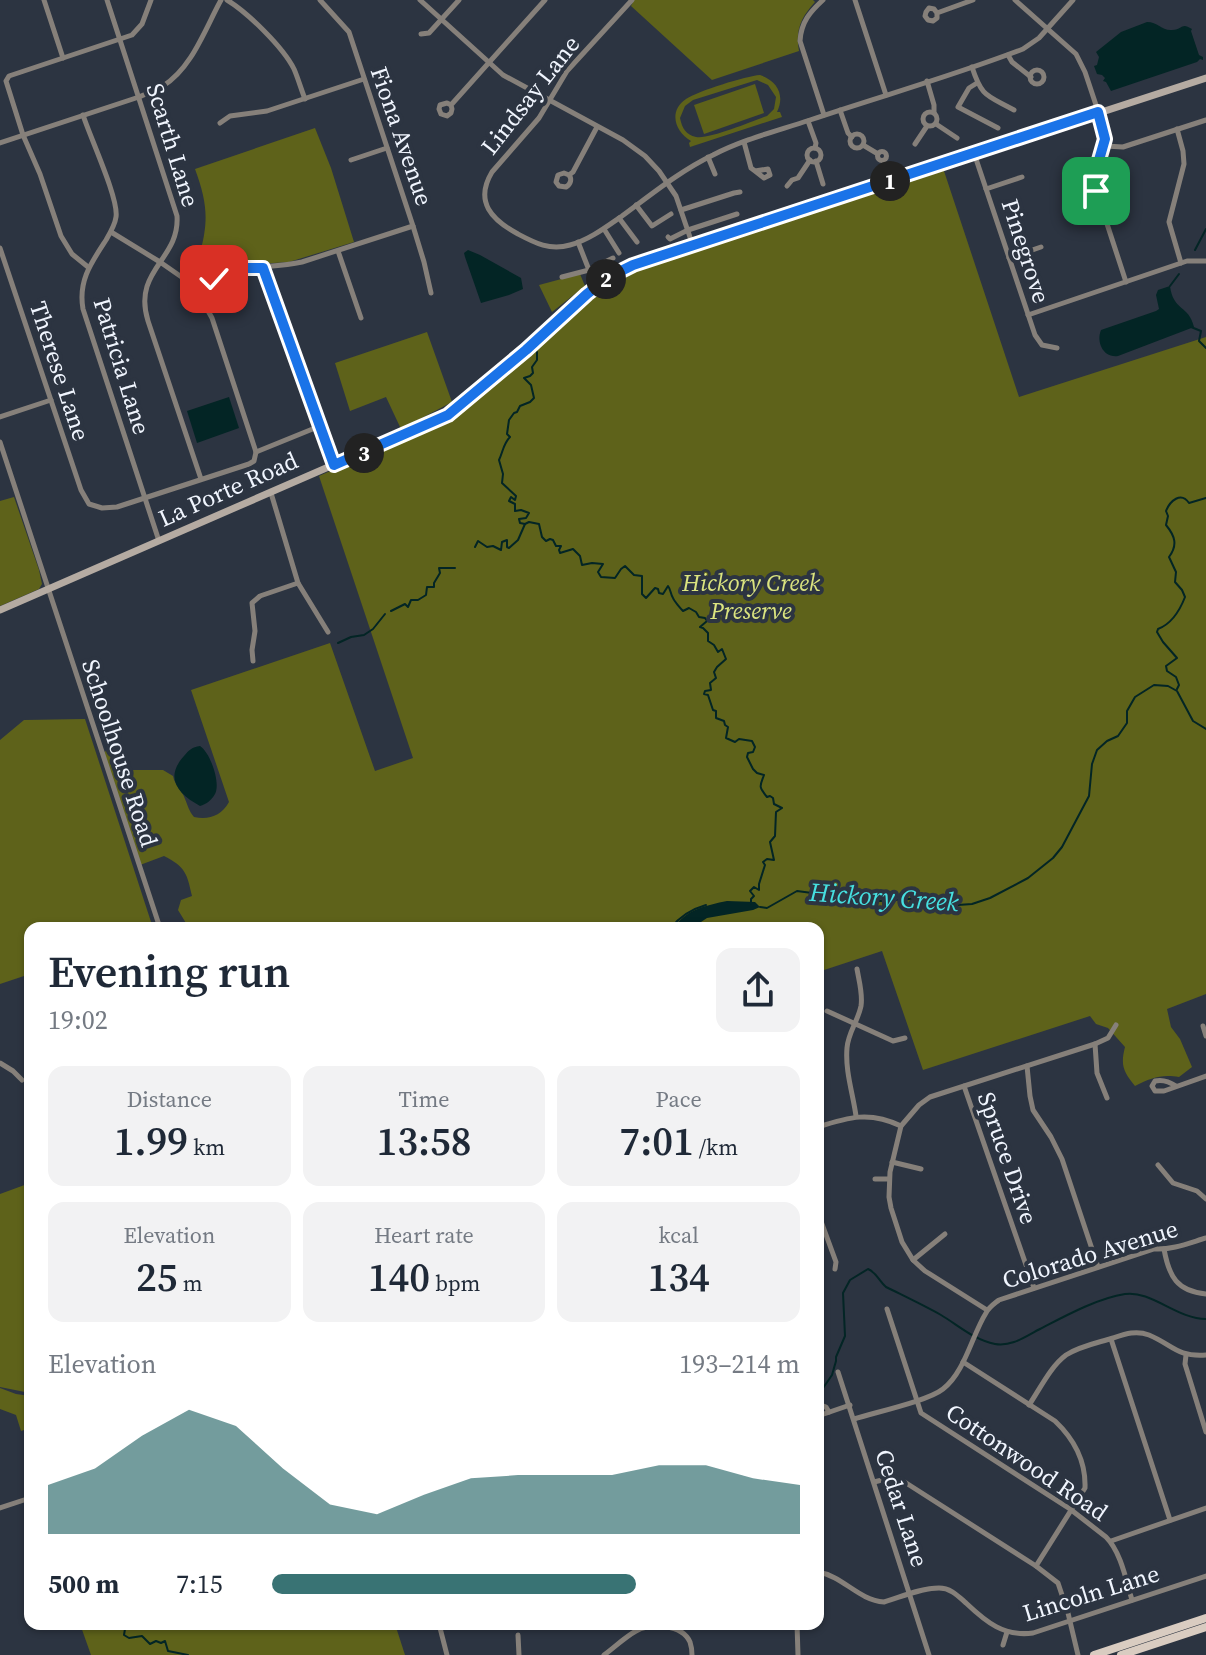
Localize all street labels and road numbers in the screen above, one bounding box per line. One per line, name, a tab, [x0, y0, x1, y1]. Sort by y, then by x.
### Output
street label: Lindsay Lane	[473, 28, 587, 162]
street label: Fiona Avenue	[363, 62, 441, 210]
street label: Scarth Lane	[139, 79, 207, 211]
street label: Pinegrove	[994, 195, 1058, 307]
street label: Patricia Lane	[86, 294, 158, 438]
street label: Therese Lane	[22, 297, 98, 445]
street label: La Porte Road	[153, 443, 303, 534]
street label: Schoolhouse Road	[74, 655, 166, 851]
street label: Spruce Drive	[970, 1088, 1046, 1228]
street label: Colorado Avenue	[998, 1212, 1182, 1296]
street label: Cottonwood Road	[940, 1396, 1115, 1529]
street label: Cedar Lane	[867, 1445, 937, 1571]
street label: Lincoln Lane	[1019, 1557, 1163, 1629]

